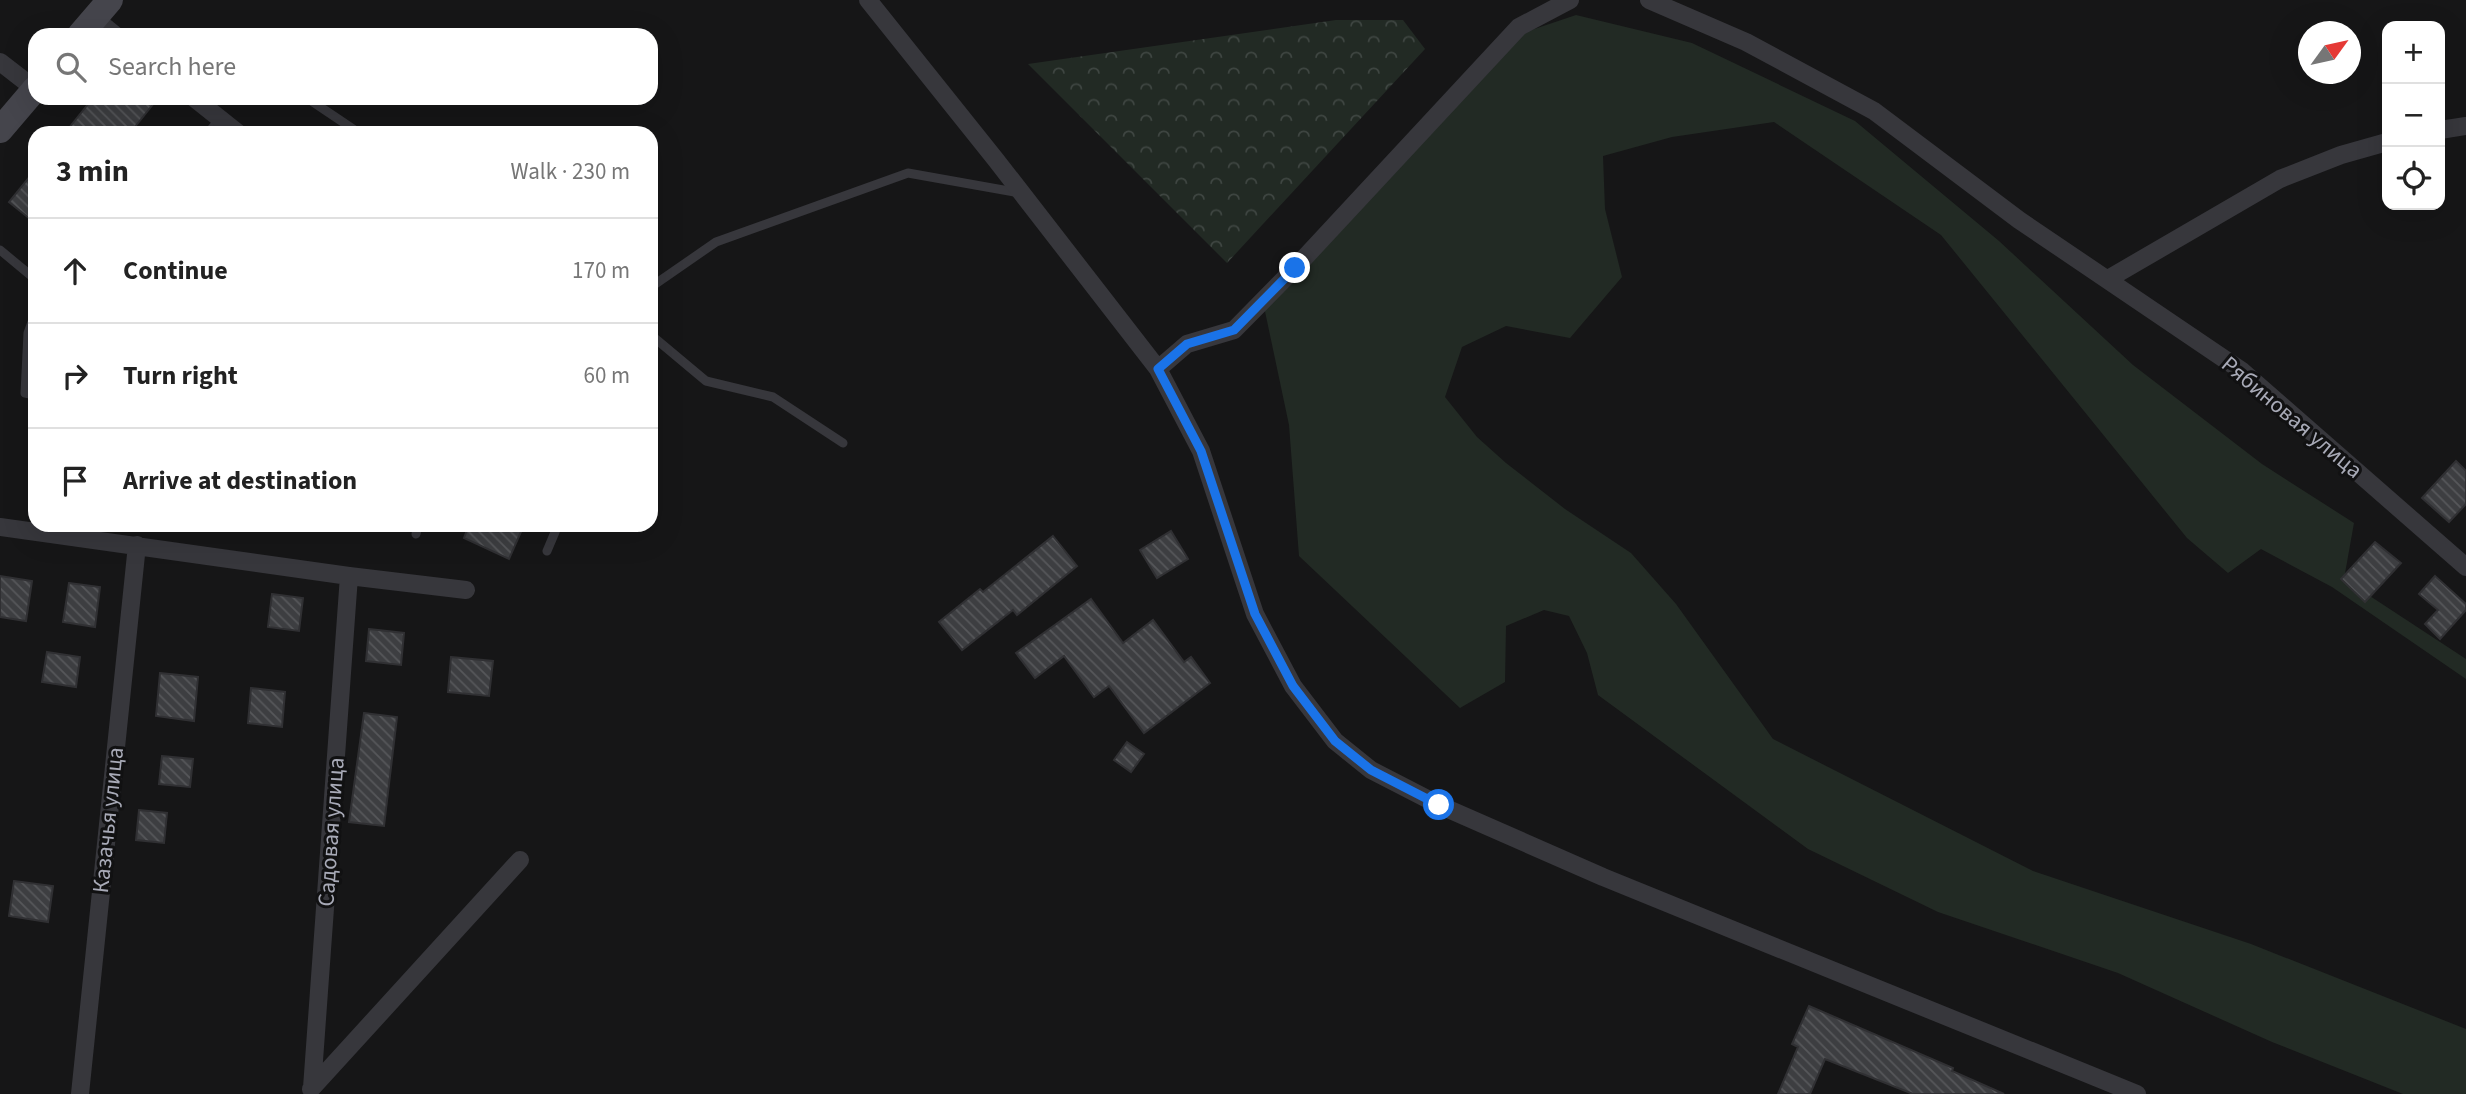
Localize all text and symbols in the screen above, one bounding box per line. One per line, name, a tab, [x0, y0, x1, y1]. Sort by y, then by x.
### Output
north arrow	[2298, 21, 2361, 84]
map controls	[2382, 21, 2445, 210]
button: +	[2382, 21, 2445, 84]
search box	[28, 28, 658, 105]
icon: search	[52, 48, 90, 86]
text: Search here	[108, 48, 236, 85]
button: −	[2382, 84, 2445, 147]
button: locate	[2382, 147, 2445, 210]
text: 3 min	[56, 150, 129, 193]
text: Walk · 230 m	[511, 155, 630, 188]
icon: ahead	[56, 252, 94, 290]
text: Continue	[123, 252, 228, 289]
route end	[1279, 252, 1310, 283]
text: 170 m	[572, 254, 630, 287]
street label: Рябиновая улица	[2214, 348, 2370, 486]
icon: right	[56, 357, 94, 395]
text: Turn right	[123, 357, 238, 394]
text: 60 m	[583, 359, 630, 392]
icon: arrive	[56, 462, 94, 500]
text: Arrive at destination	[123, 462, 357, 499]
street label: Казачья улица	[84, 745, 132, 895]
street label: Садовая улица	[309, 756, 353, 908]
route start	[1423, 789, 1454, 820]

